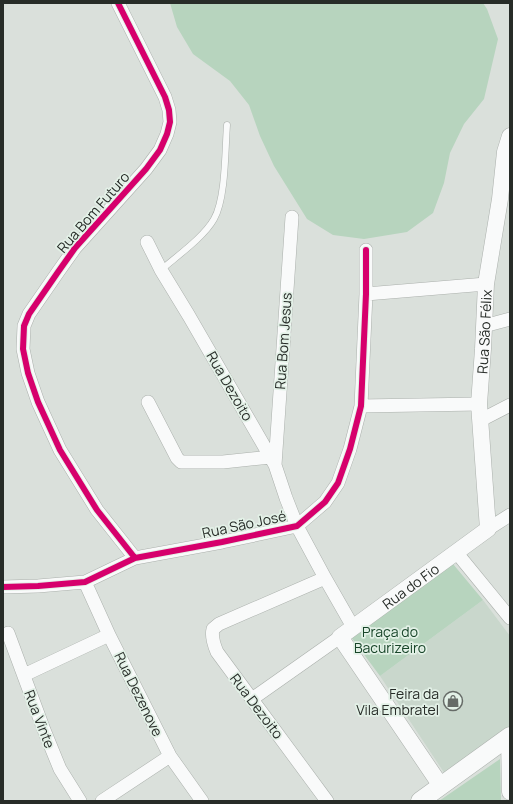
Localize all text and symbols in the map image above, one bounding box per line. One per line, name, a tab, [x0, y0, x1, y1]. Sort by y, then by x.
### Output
street label: Rua Bom Futuro	[52, 167, 134, 257]
street label: Rua São Félix	[472, 289, 495, 374]
street label: Rua Bom Jesus	[270, 292, 296, 390]
street label: Rua Dezoito	[202, 348, 258, 424]
street label: Rua São José	[200, 506, 288, 542]
street label: Rua do Fio	[378, 559, 442, 613]
park label: Praça do Bacurizeiro	[354, 622, 426, 657]
street label: Rua Dezenove	[110, 649, 168, 739]
street label: Rua Dezoito	[226, 669, 288, 743]
place label: Feira da Vila Embratel	[356, 684, 439, 719]
street label: Rua Vinte	[20, 687, 60, 751]
shop icon: Feira da Vila Embratel	[442, 690, 464, 712]

